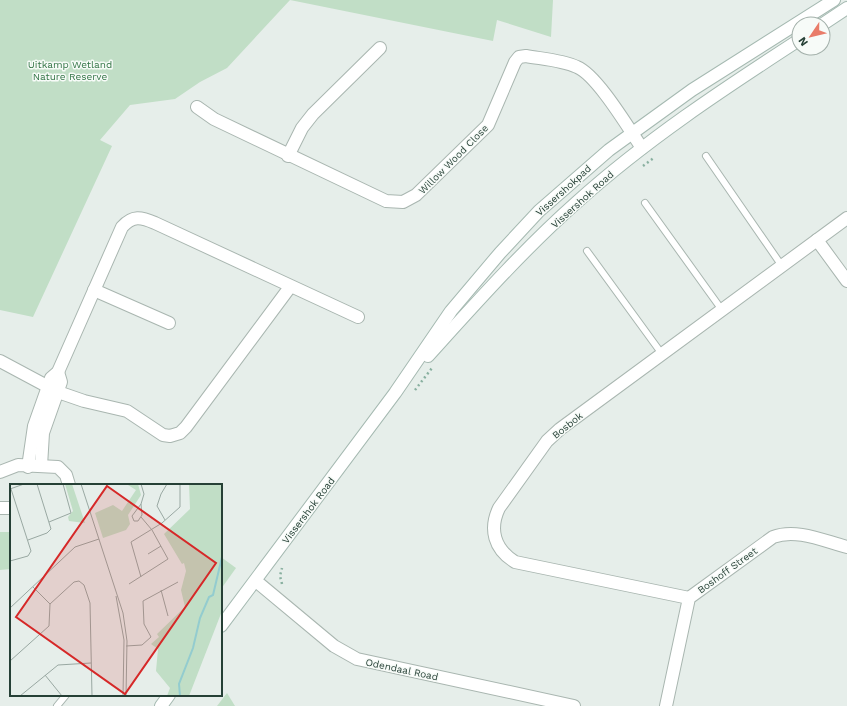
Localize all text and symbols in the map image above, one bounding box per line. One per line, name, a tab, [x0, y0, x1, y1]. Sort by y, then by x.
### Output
north arrow	[791, 16, 831, 56]
text: N	[796, 34, 811, 49]
park label: Uitkamp Wetland Nature Reserve	[28, 59, 112, 82]
street label: Willow Wood Close	[416, 122, 490, 196]
street label: Vissershokpad	[533, 163, 593, 218]
street label: Vissershok Road	[549, 168, 616, 230]
street label: Bosbok	[550, 410, 585, 441]
street label: Vissershok Road	[280, 475, 337, 546]
inset map	[10, 484, 222, 696]
street label: Boshoff Street	[695, 545, 760, 596]
street label: Odendaal Road	[365, 656, 439, 683]

